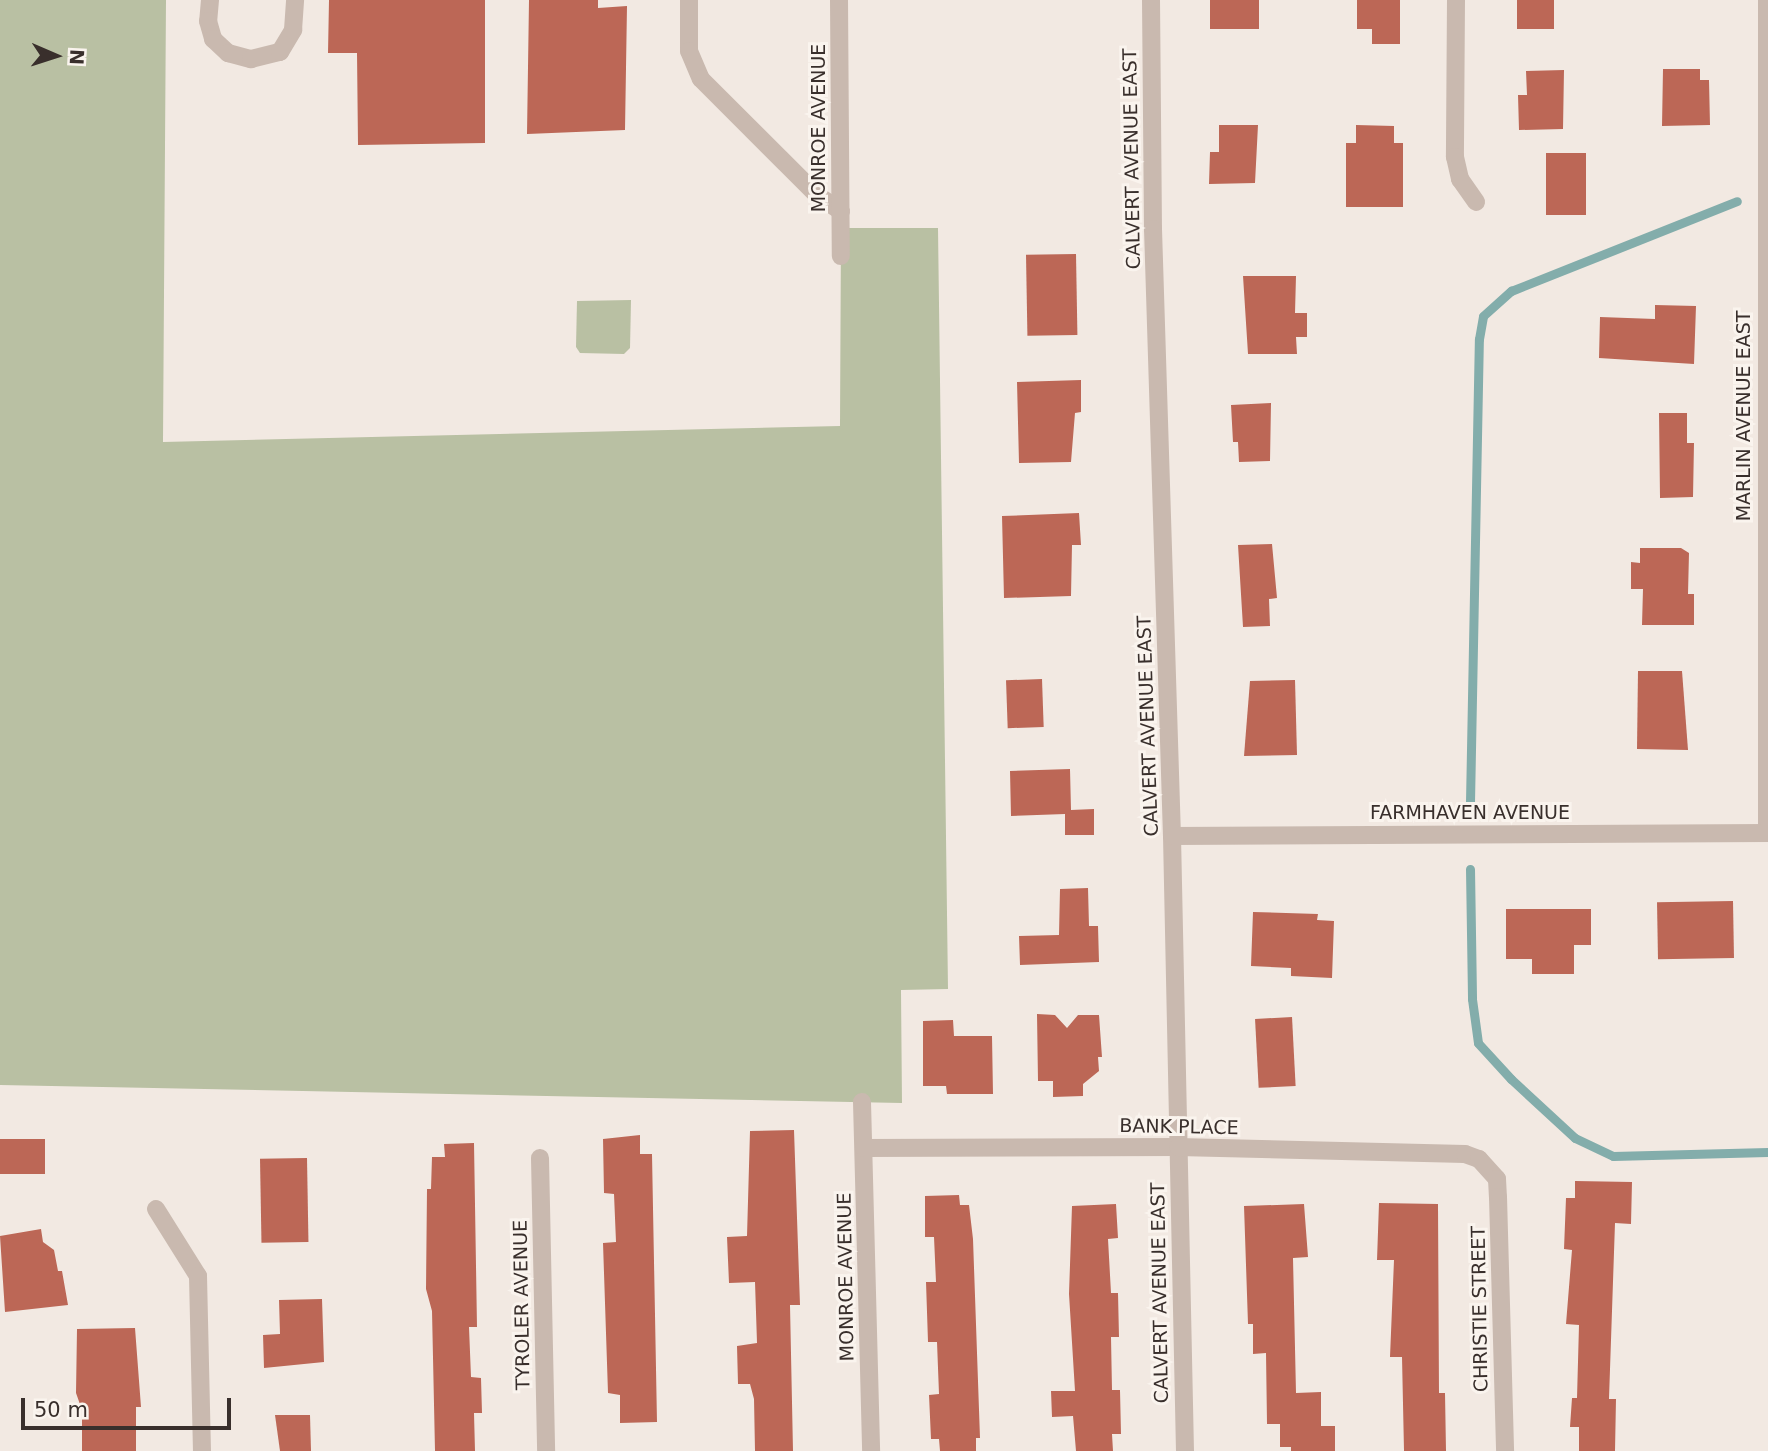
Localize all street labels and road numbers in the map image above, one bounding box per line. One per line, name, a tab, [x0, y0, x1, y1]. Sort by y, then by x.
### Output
street label: MONROE AVENUE	[808, 44, 830, 212]
street label: CALVERT AVENUE EAST	[1119, 48, 1145, 270]
street label: MARLIN AVENUE EAST	[1733, 311, 1755, 521]
street label: CALVERT AVENUE EAST	[1133, 615, 1163, 837]
street label: FARMHAVEN AVENUE	[1370, 802, 1570, 824]
street label: BANK PLACE	[1119, 1115, 1239, 1139]
street label: CALVERT AVENUE EAST	[1147, 1182, 1173, 1404]
street label: MONROE AVENUE	[833, 1192, 859, 1362]
street label: TYROLER AVENUE	[509, 1220, 535, 1390]
street label: CHRISTIE STREET	[1467, 1226, 1493, 1392]

